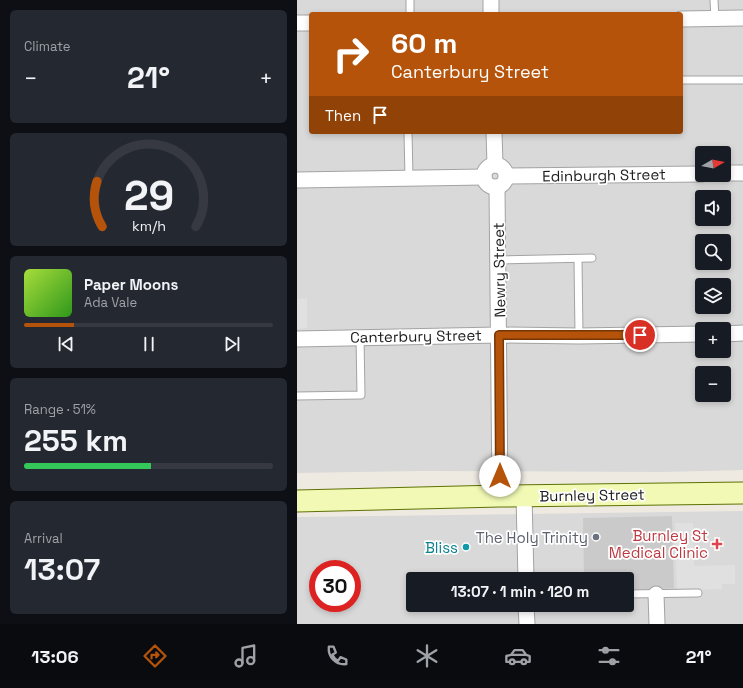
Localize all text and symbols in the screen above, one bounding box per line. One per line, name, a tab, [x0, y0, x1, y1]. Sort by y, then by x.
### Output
text: 60 m	[391, 25, 457, 61]
icon: right	[325, 28, 377, 80]
text: Climate	[24, 38, 70, 55]
text: 21°	[127, 58, 170, 97]
text: Canterbury Street	[391, 60, 549, 83]
text: −	[24, 64, 38, 92]
text: +	[259, 64, 273, 92]
icon: arrive	[369, 104, 391, 126]
text: Then	[325, 106, 361, 125]
north arrow	[695, 146, 731, 182]
map controls	[695, 146, 731, 402]
street label: Edinburgh Street	[542, 164, 666, 186]
text: 29	[123, 169, 174, 222]
button: sound	[695, 190, 731, 226]
text: km/h	[131, 217, 166, 235]
street label: Newry Street	[489, 222, 509, 318]
button: search	[695, 234, 731, 270]
text: Paper Moons	[84, 275, 178, 294]
button: layers	[695, 278, 731, 314]
text: Ada Vale	[84, 294, 137, 311]
pin	[623, 318, 657, 352]
button: +	[695, 322, 731, 358]
icon: arrive	[629, 324, 651, 346]
street label: Canterbury Street	[350, 325, 482, 347]
icon: previous	[55, 333, 77, 355]
icon: pause	[138, 333, 160, 355]
icon: next	[221, 333, 243, 355]
button: −	[695, 366, 731, 402]
text: Range · 51%	[24, 401, 96, 418]
text: 255 km	[24, 421, 128, 460]
position arrow	[479, 455, 521, 497]
street label: Burnley Street	[539, 485, 645, 505]
place label: Burnley St Medical Clinic	[609, 526, 708, 562]
place label: The Holy Trinity	[476, 528, 588, 547]
text: Arrival	[24, 530, 63, 547]
marker: The Holy Trinity	[591, 532, 601, 542]
place label: Bliss	[425, 538, 458, 557]
marker: Burnley St Medical Clinic	[711, 538, 723, 550]
marker: Bliss	[461, 542, 471, 552]
text: 13:07	[24, 550, 100, 589]
speed limit sign: 30	[309, 560, 361, 612]
text: 13:07 · 1 min · 120 m	[451, 582, 589, 601]
icon: directions	[141, 642, 169, 670]
icon: music	[232, 642, 260, 670]
icon: phone	[323, 642, 351, 670]
icon: climate	[413, 642, 441, 670]
icon: car	[504, 642, 532, 670]
icon: filters	[595, 642, 623, 670]
text: 13:06	[31, 645, 79, 668]
text: 21°	[686, 645, 712, 668]

